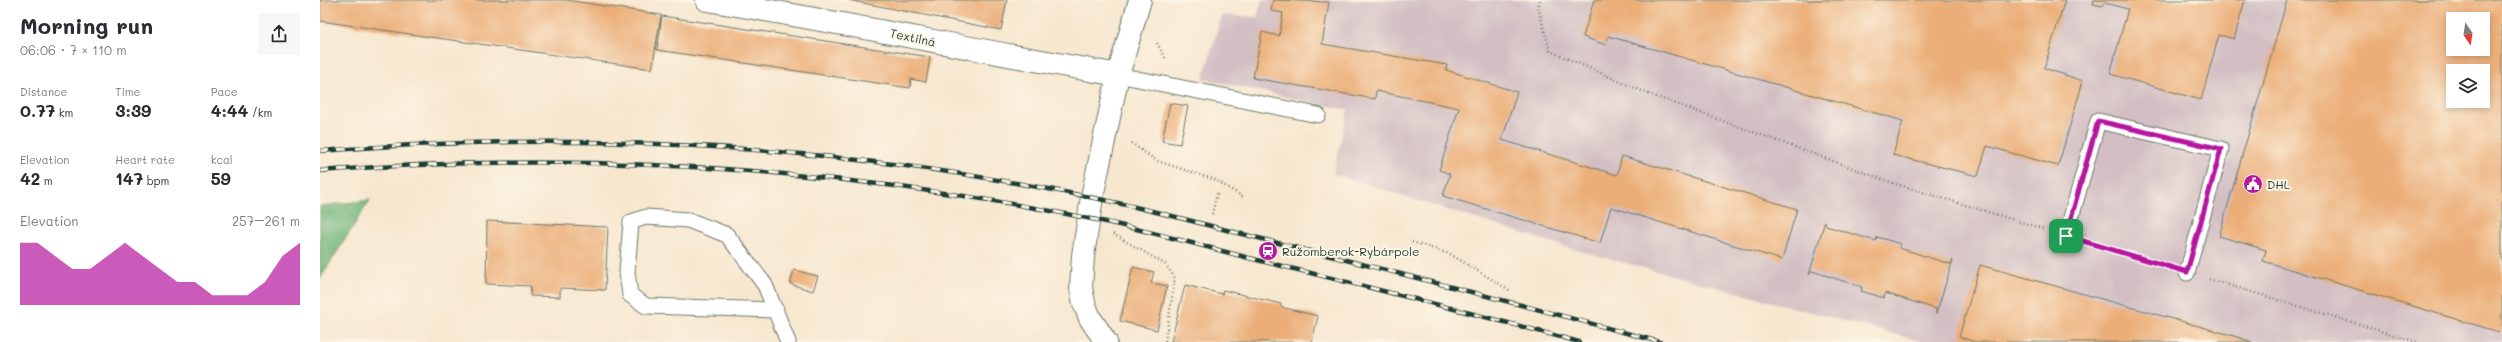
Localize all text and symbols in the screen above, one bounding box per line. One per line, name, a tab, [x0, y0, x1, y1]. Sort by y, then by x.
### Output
text: Morning run	[20, 11, 153, 40]
north arrow	[2446, 12, 2490, 56]
map controls	[2446, 12, 2490, 108]
button: share	[258, 13, 300, 55]
street label: Textilná	[889, 24, 937, 50]
text: 06:06 · 7 × 110 m	[20, 41, 127, 58]
button: layers	[2446, 64, 2490, 108]
text: Distance	[20, 84, 67, 99]
text: Time	[115, 84, 140, 99]
text: Pace	[211, 84, 238, 99]
text: 0.77	[20, 99, 55, 121]
text: 3:39	[115, 99, 151, 121]
text: 4:44	[211, 99, 248, 121]
text: km	[55, 105, 73, 120]
text: /km	[248, 105, 272, 120]
text: Elevation	[20, 152, 69, 167]
text: Heart rate	[115, 152, 175, 167]
text: kcal	[211, 152, 233, 167]
text: 42	[20, 167, 40, 189]
text: 147	[115, 167, 143, 189]
text: 59	[211, 167, 231, 189]
text: m	[40, 173, 53, 188]
text: bpm	[143, 173, 169, 188]
public building icon: DHL	[2242, 173, 2264, 195]
place label: DHL	[2267, 176, 2291, 192]
text: Elevation	[20, 212, 78, 229]
text: 257–261 m	[232, 212, 300, 229]
pin	[2049, 219, 2083, 253]
icon: arrive	[2055, 225, 2077, 247]
station icon: Ružomberok-Rybárpole	[1257, 240, 1279, 262]
place label: Ružomberok-Rybárpole	[1282, 243, 1419, 259]

